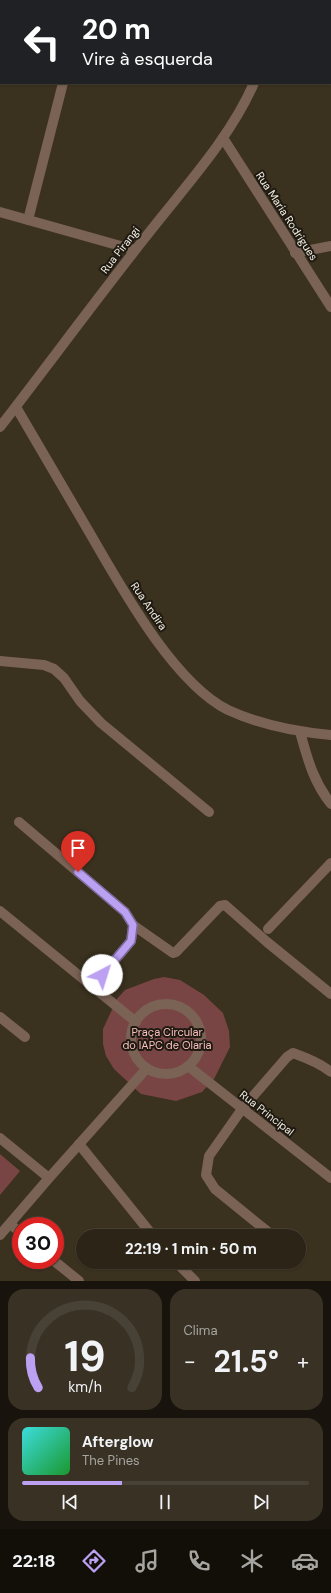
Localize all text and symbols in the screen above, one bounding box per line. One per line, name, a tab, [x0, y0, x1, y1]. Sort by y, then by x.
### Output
text: 20 m	[82, 11, 151, 48]
icon: left	[16, 16, 68, 68]
text: Vire à esquerda	[82, 47, 213, 71]
street label: Rua Maria Rodrigues	[253, 169, 321, 263]
street label: Rua Pirangi	[97, 224, 143, 276]
street label: Rua Andira	[128, 579, 170, 633]
pin	[61, 831, 95, 872]
icon: arrive	[67, 837, 89, 859]
position arrow	[81, 954, 123, 996]
park label: Praça Circular do IAPC de Olaria	[122, 1025, 212, 1052]
street label: Rua Principal	[237, 1087, 297, 1139]
speed limit sign: 30	[12, 1217, 64, 1269]
text: 22:19 · 1 min · 50 m	[125, 1239, 257, 1259]
text: Clima	[184, 1322, 218, 1339]
text: 19	[64, 1329, 106, 1383]
text: 21.5°	[214, 1342, 279, 1381]
text: −	[184, 1347, 196, 1376]
text: +	[297, 1347, 309, 1376]
text: km/h	[68, 1377, 102, 1395]
text: Afterglow	[82, 1432, 154, 1452]
text: The Pines	[82, 1452, 140, 1469]
icon: previous	[59, 1491, 81, 1513]
icon: pause	[154, 1491, 176, 1513]
icon: next	[250, 1491, 272, 1513]
icon: directions	[80, 1547, 108, 1575]
icon: music	[133, 1547, 161, 1575]
icon: phone	[185, 1547, 213, 1575]
icon: climate	[238, 1547, 266, 1575]
icon: car	[291, 1547, 319, 1575]
text: 22:18	[12, 1549, 56, 1573]

